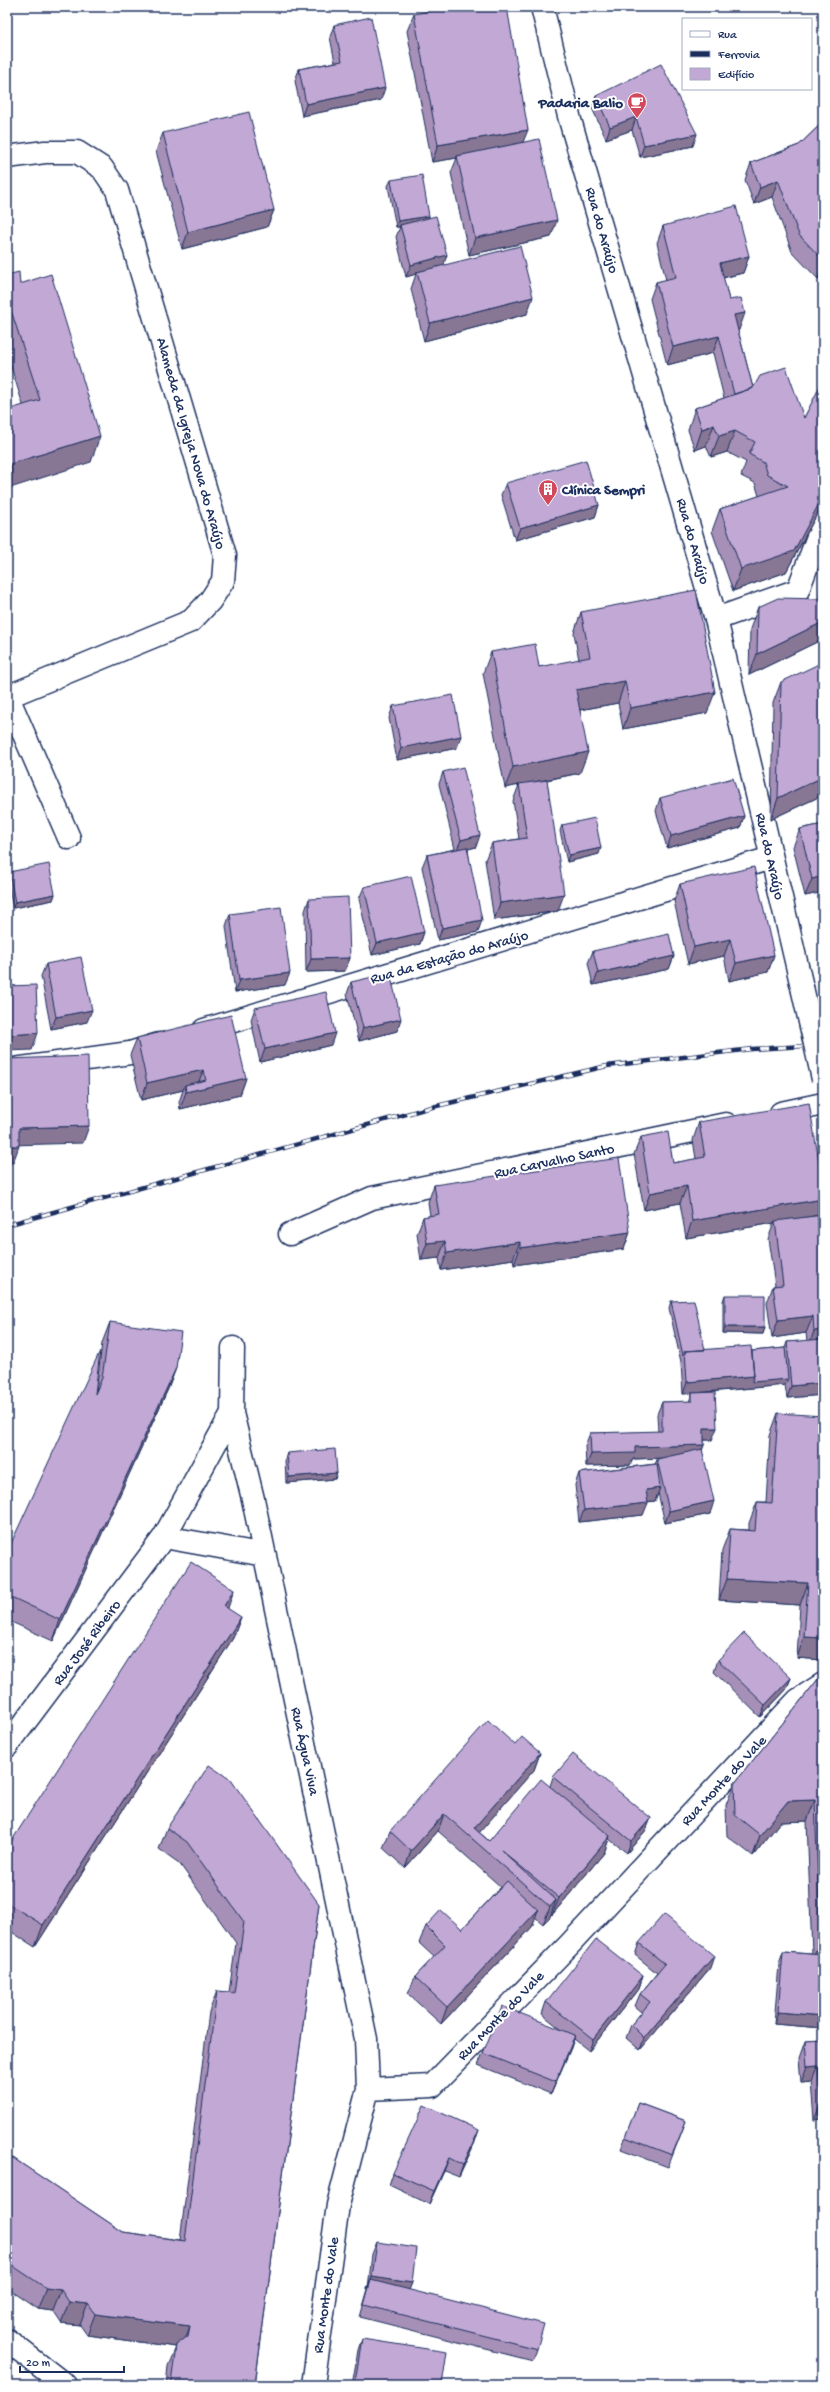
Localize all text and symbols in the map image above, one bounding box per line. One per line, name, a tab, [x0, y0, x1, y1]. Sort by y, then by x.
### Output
legend	[682, 18, 812, 90]
text: Rua	[718, 29, 737, 43]
text: Ferrovia	[717, 49, 760, 63]
text: Edifício	[718, 69, 754, 83]
cafe icon: Padaria Balio	[626, 91, 648, 119]
place label: Padaria Balio	[538, 95, 623, 113]
street label: Rua do Araújo	[580, 185, 622, 276]
street label: Alameda da Igreja Nova do Araújo	[151, 336, 229, 552]
building icon: Clínica Sempri	[537, 478, 559, 506]
place label: Clínica Sempri	[561, 482, 645, 500]
street label: Rua do Araújo	[671, 496, 713, 587]
street label: Rua do Araújo	[750, 811, 788, 902]
street label: Rua da Estação do Araújo	[369, 927, 531, 989]
street label: Rua Carvalho Santo	[493, 1140, 616, 1183]
street label: Rua José Ribeiro	[50, 1597, 126, 1690]
street label: Rua Água Viva	[286, 1706, 322, 1798]
street label: Rua Monte do Vale	[678, 1732, 771, 1830]
street label: Rua Monte do Vale	[454, 1968, 549, 2065]
street label: Rua Monte do Vale	[310, 2236, 344, 2355]
scale bar	[20, 2348, 124, 2374]
text: 20 m	[26, 2357, 51, 2371]

